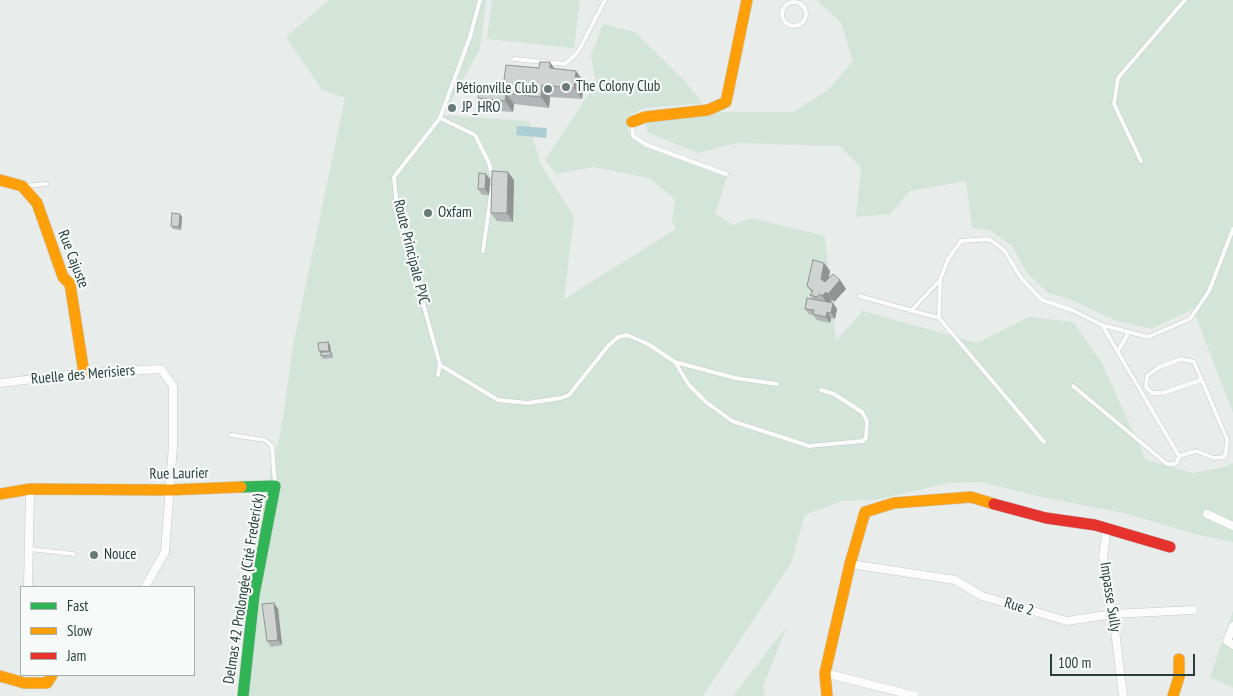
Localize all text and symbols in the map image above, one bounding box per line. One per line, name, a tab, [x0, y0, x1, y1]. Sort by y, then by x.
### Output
place label: The Colony Club	[576, 78, 660, 96]
place label: Pétionville Club	[456, 80, 538, 98]
marker: The Colony Club	[560, 81, 572, 93]
marker: Pétionville Club	[542, 83, 554, 95]
place label: JP_HRO	[462, 99, 500, 117]
marker: JP_HRO	[446, 102, 458, 114]
street label: Route Principale PVC	[389, 198, 433, 306]
place label: Oxfam	[438, 204, 472, 222]
marker: Oxfam	[422, 207, 434, 219]
street label: Rue Cajuste	[54, 227, 92, 291]
street label: Ruelle des Merisiers	[30, 362, 136, 388]
street label: Rue Laurier	[149, 464, 209, 484]
street label: Delmas 42 Prolongée (Cité Frederick)	[220, 493, 268, 685]
place label: Nouce	[104, 546, 136, 564]
marker: Nouce	[88, 549, 100, 561]
street label: Impasse Sully	[1096, 561, 1124, 633]
legend	[20, 586, 195, 676]
street label: Rue 2	[1002, 594, 1036, 620]
text: Fast	[67, 596, 88, 615]
text: Slow	[67, 621, 92, 640]
scale bar	[1053, 644, 1198, 676]
text: Jam	[67, 646, 86, 665]
text: 100 m	[1058, 653, 1091, 672]

